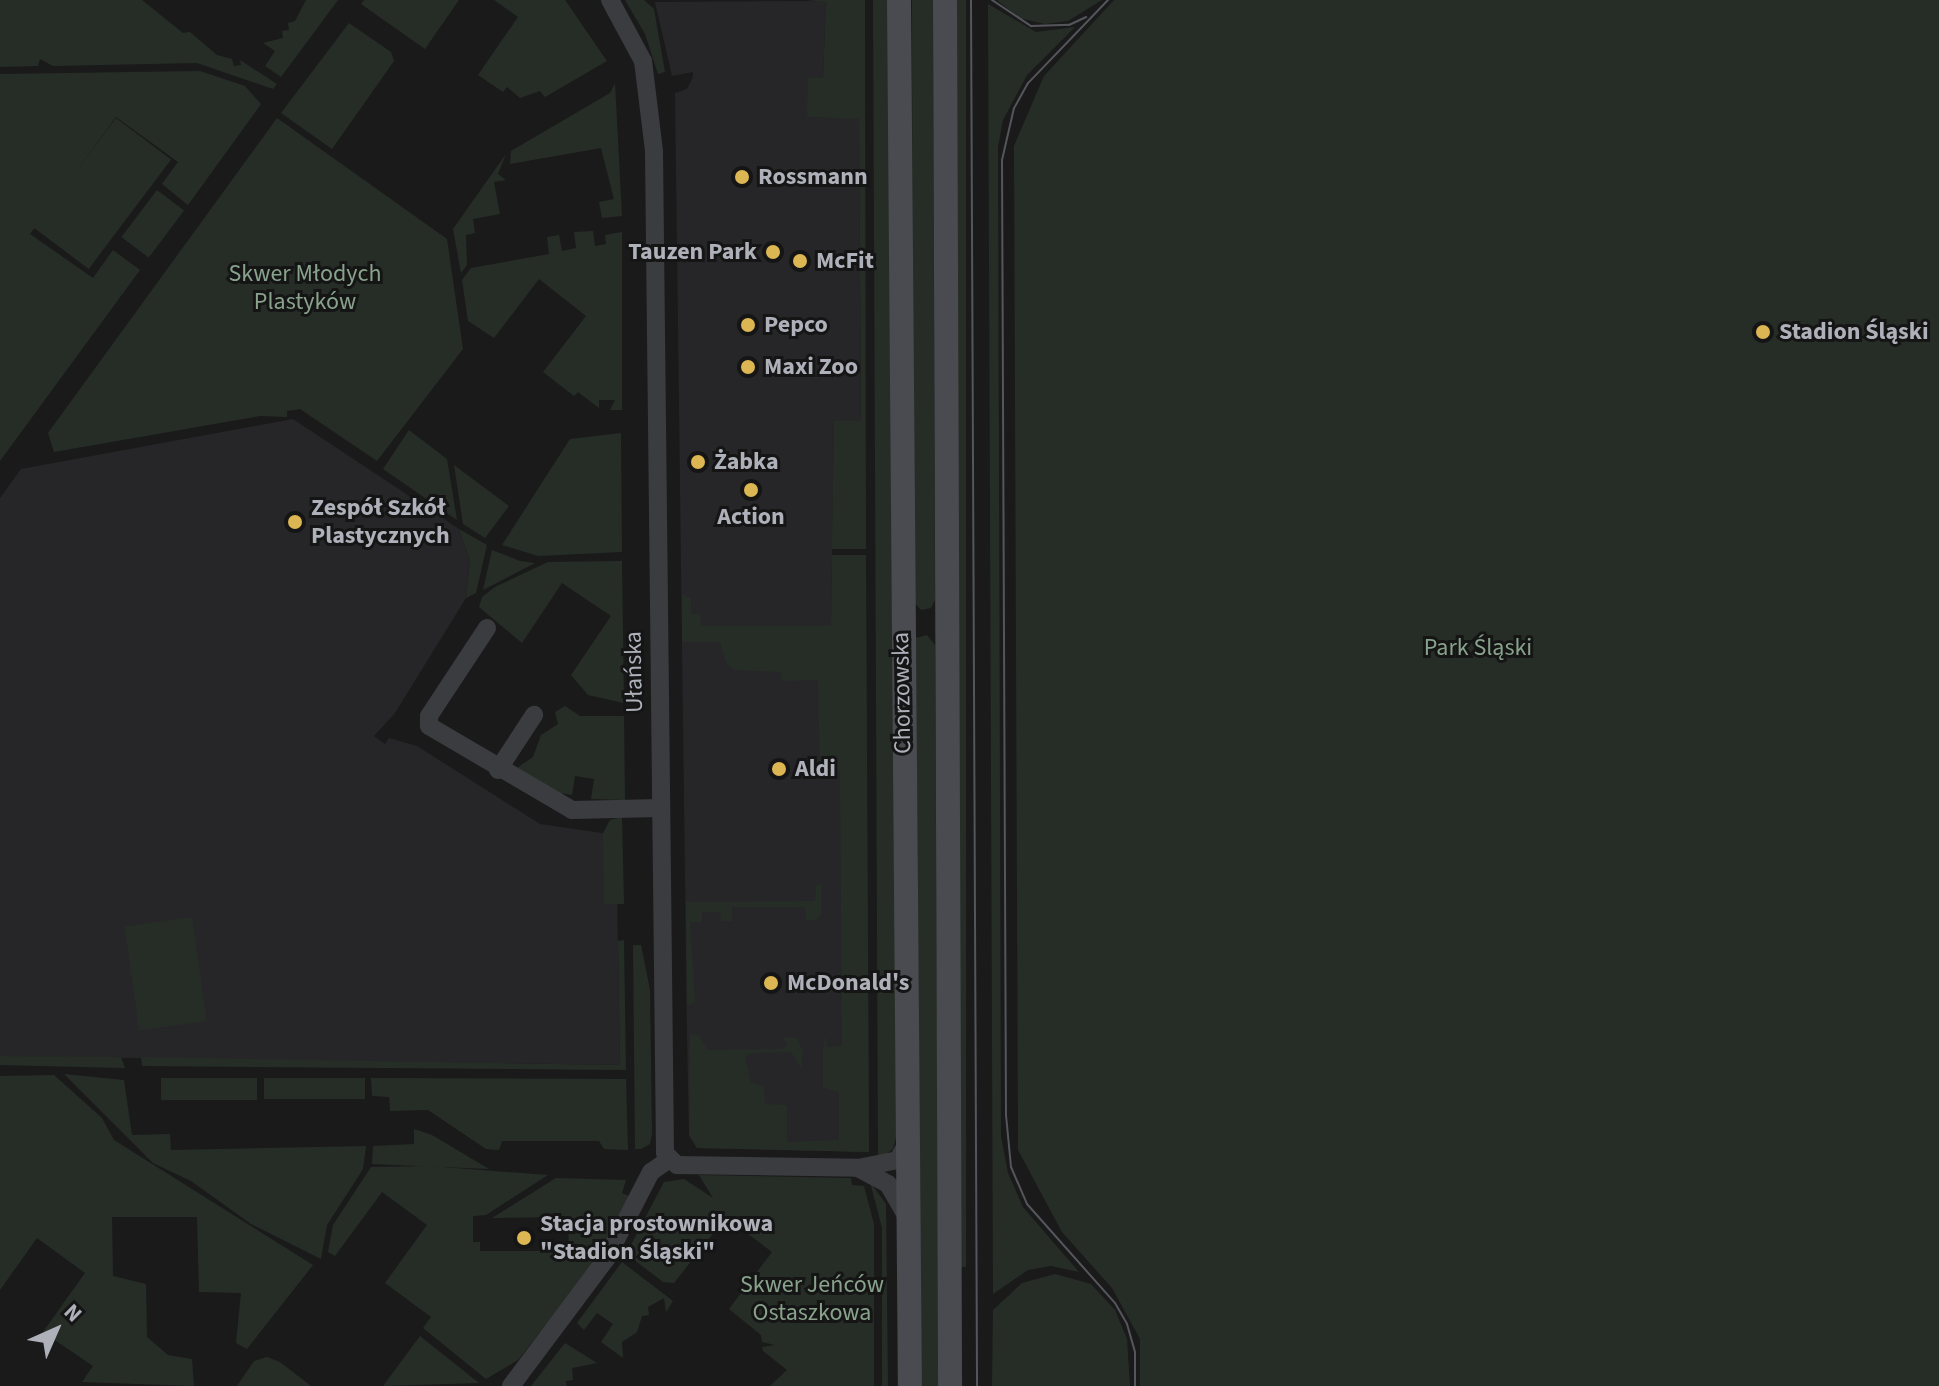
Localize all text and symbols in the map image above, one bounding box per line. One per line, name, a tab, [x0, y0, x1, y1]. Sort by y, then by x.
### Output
place label: Rossmann	[758, 163, 868, 191]
marker: Rossmann	[733, 168, 751, 186]
place label: Tauzen Park	[628, 238, 757, 266]
marker: Tauzen Park	[764, 243, 782, 261]
place label: McFit	[816, 247, 874, 275]
marker: McFit	[791, 252, 809, 270]
park label: Skwer Młodych Plastyków	[229, 260, 381, 316]
place label: Pepco	[764, 311, 828, 339]
marker: Pepco	[739, 316, 757, 334]
place label: Stadion Śląski	[1779, 318, 1929, 346]
marker: Stadion Śląski	[1754, 323, 1772, 341]
place label: Maxi Zoo	[764, 353, 858, 381]
marker: Maxi Zoo	[739, 358, 757, 376]
place label: Żabka	[714, 448, 779, 476]
marker: Żabka	[689, 453, 707, 471]
marker: Action	[742, 481, 760, 499]
place label: Zespół Szkół Plastycznych	[311, 494, 450, 550]
place label: Action	[717, 503, 785, 531]
marker: Zespół Szkół Plastycznych	[286, 513, 304, 531]
street label: Ułańska	[619, 631, 649, 713]
street label: Chorzowska	[887, 632, 917, 754]
park label: Park Śląski	[1424, 634, 1532, 662]
place label: Aldi	[795, 755, 836, 783]
marker: Aldi	[770, 760, 788, 778]
place label: McDonald's	[787, 969, 909, 997]
marker: McDonald's	[762, 974, 780, 992]
place label: Stacja prostownikowa "Stadion Śląski"	[540, 1210, 773, 1266]
marker: Stacja prostownikowa "Stadion Śląski"	[515, 1229, 533, 1247]
park label: Skwer Jeńców Ostaszkowa	[740, 1271, 884, 1327]
north arrow	[16, 1290, 96, 1370]
text: N	[56, 1297, 89, 1330]

